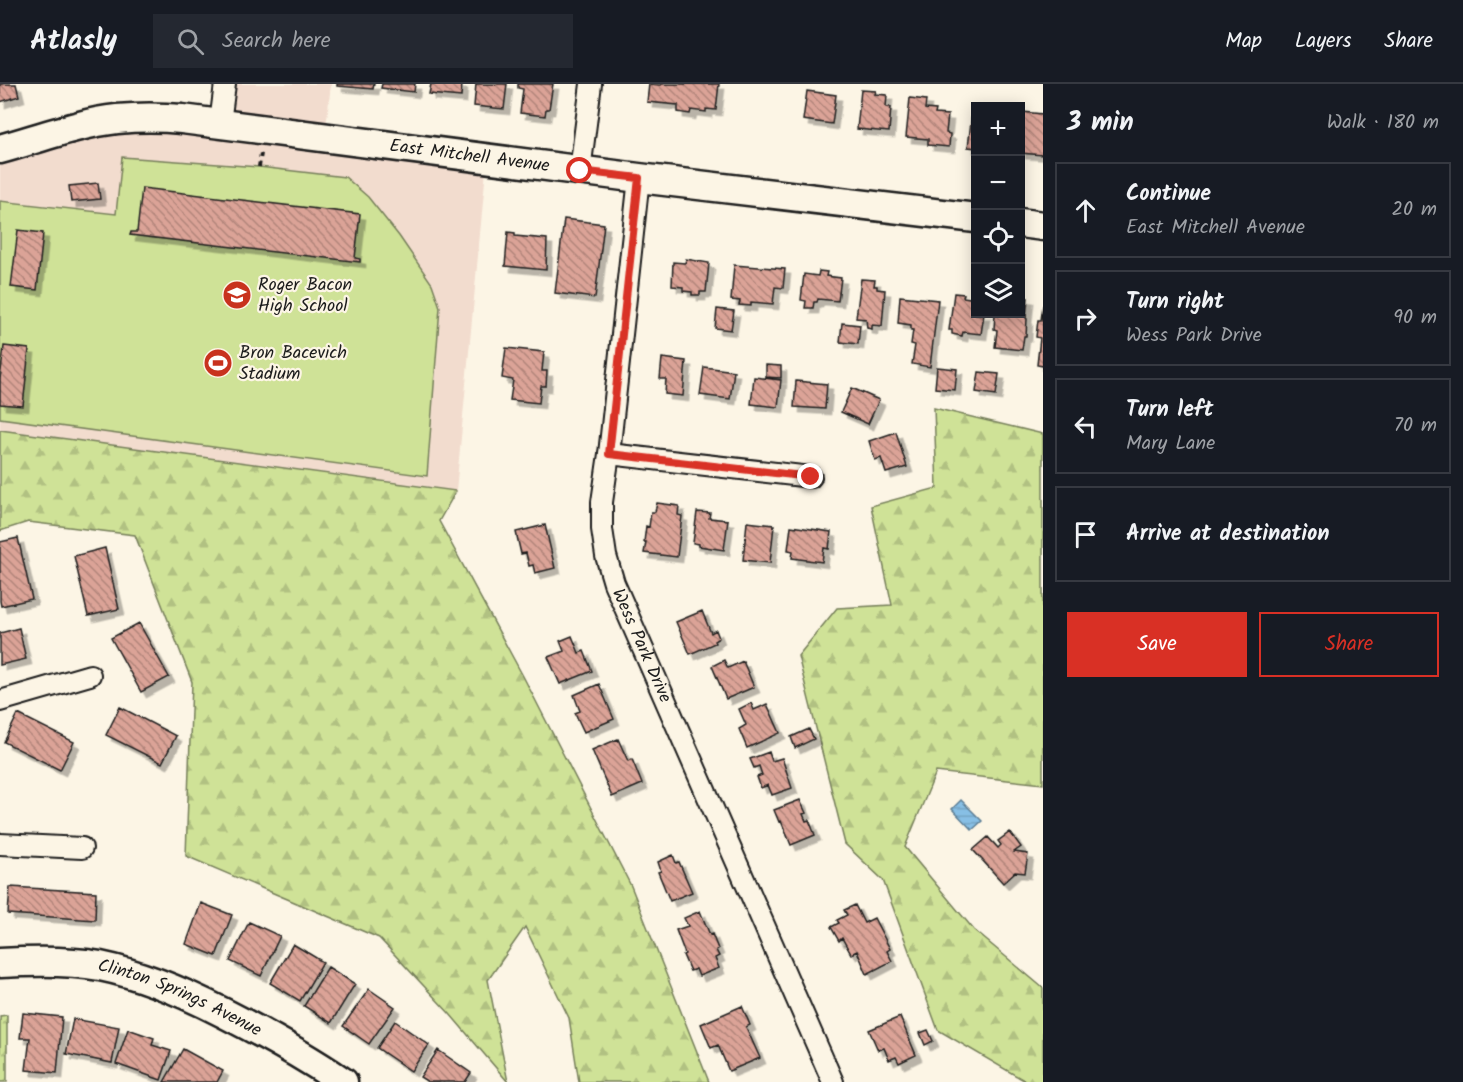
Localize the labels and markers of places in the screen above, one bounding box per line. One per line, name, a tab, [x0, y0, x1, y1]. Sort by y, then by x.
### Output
place label: Roger Bacon High School	[258, 271, 352, 321]
school or university icon: Roger Bacon High School	[221, 279, 253, 311]
place label: Bron Bacevich Stadium	[239, 339, 347, 389]
sports icon: Bron Bacevich Stadium	[202, 347, 234, 379]

